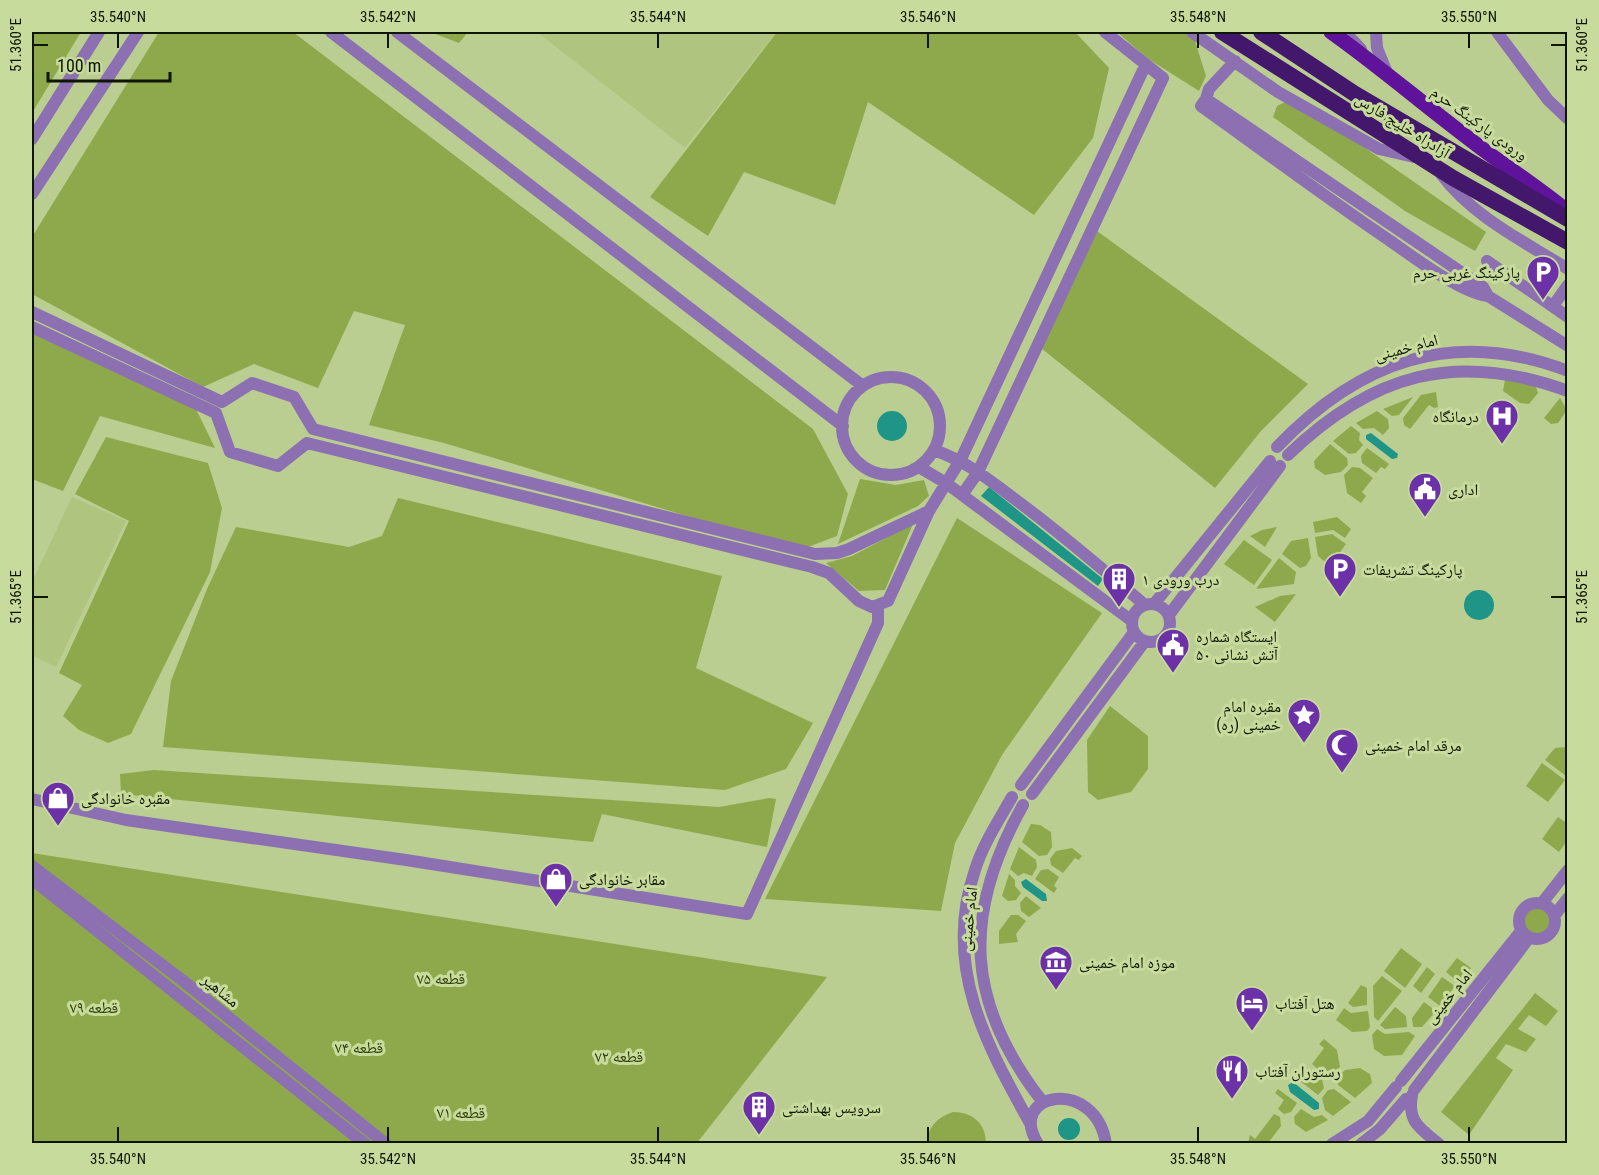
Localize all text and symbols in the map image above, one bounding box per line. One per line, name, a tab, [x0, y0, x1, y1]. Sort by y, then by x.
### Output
text: 35.540°N	[90, 8, 146, 26]
text: 35.542°N	[360, 8, 416, 26]
text: 35.544°N	[630, 8, 686, 26]
text: 35.546°N	[900, 8, 956, 26]
text: 35.548°N	[1170, 8, 1226, 26]
text: 35.550°N	[1441, 8, 1497, 26]
text: 51.360°E	[7, 18, 25, 72]
text: 51.360°E	[1573, 18, 1591, 72]
scale bar	[48, 45, 170, 83]
text: 100 m	[57, 55, 101, 76]
street label: ورودی پارکینگ حرم	[1427, 82, 1532, 166]
street label: آزادراه خلیج فارس	[1351, 89, 1454, 163]
parking icon: پارکینگ غربی حرم	[1525, 254, 1561, 301]
place label: پارکینگ غربی حرم	[1413, 263, 1520, 283]
street label: امام خمینی	[1372, 330, 1440, 366]
hospital icon: درمانگاه	[1484, 398, 1520, 445]
place label: درمانگاه	[1433, 407, 1479, 426]
public building icon: اداری	[1407, 471, 1443, 518]
place label: اداری	[1448, 480, 1478, 500]
parking icon: پارکینگ تشریفات	[1322, 551, 1358, 598]
place label: پارکینگ تشریفات	[1363, 560, 1463, 579]
building icon: درب ورودی ۱	[1101, 561, 1137, 608]
text: 51.365°E	[7, 570, 25, 624]
place label: درب ورودی ۱	[1142, 570, 1219, 590]
text: 51.365°E	[1573, 570, 1591, 624]
public building icon: ایستگاه شماره ۵۰ آتش نشانی	[1155, 627, 1191, 674]
place label: ایستگاه شماره ۵۰ آتش نشانی	[1196, 627, 1279, 665]
place label: مقبره امام خمینی (ره)	[1216, 697, 1281, 735]
place icon: مقبره امام خمینی (ره)	[1286, 697, 1322, 744]
mosque icon: مرقد امام خمینی	[1324, 727, 1360, 774]
place label: مرقد امام خمینی	[1365, 736, 1462, 756]
shop icon: مقبره خانوادگی	[40, 780, 76, 827]
place label: مقبره خانوادگی	[81, 789, 170, 809]
shop icon: مقابر خانوادگی	[538, 861, 574, 908]
place label: مقابر خانوادگی	[579, 870, 665, 890]
street label: امام خمینی	[956, 886, 982, 952]
museum icon: موزه امام خمینی	[1038, 944, 1074, 991]
place label: موزه امام خمینی	[1079, 953, 1175, 973]
street label: امام خمینی	[1421, 965, 1477, 1028]
street label: مشاهیر	[197, 969, 243, 1011]
park label: قطعه ۷۵	[417, 969, 465, 988]
hotel icon: هتل آفتاب	[1234, 985, 1270, 1032]
place label: هتل آفتاب	[1275, 994, 1335, 1014]
park label: قطعه ۷۹	[70, 998, 118, 1017]
park label: قطعه ۷۴	[335, 1038, 383, 1057]
park label: قطعه ۷۲	[595, 1047, 643, 1066]
restaurant icon: رستوران آفتاب	[1214, 1053, 1250, 1100]
place label: رستوران آفتاب	[1255, 1062, 1341, 1082]
building icon: سرویس بهداشتی	[741, 1089, 777, 1136]
place label: سرویس بهداشتی	[782, 1098, 881, 1118]
park label: قطعه ۷۱	[437, 1103, 485, 1122]
text: 35.540°N	[90, 1150, 146, 1168]
text: 35.542°N	[360, 1150, 416, 1168]
text: 35.544°N	[630, 1150, 686, 1168]
text: 35.546°N	[900, 1150, 956, 1168]
text: 35.548°N	[1170, 1150, 1226, 1168]
text: 35.550°N	[1441, 1150, 1497, 1168]

